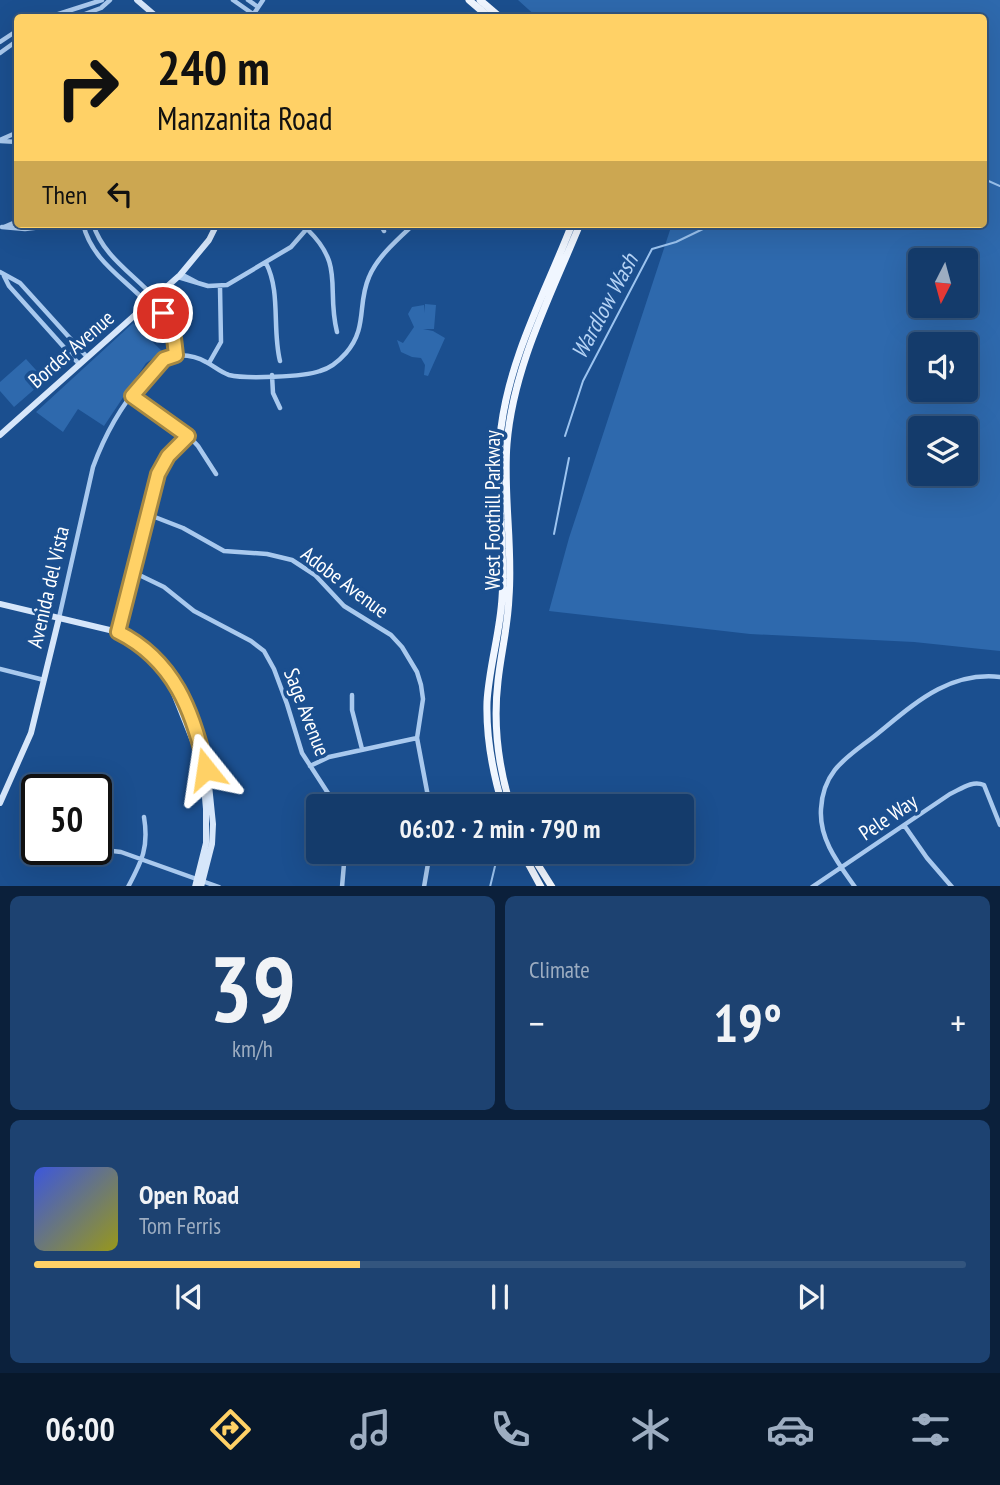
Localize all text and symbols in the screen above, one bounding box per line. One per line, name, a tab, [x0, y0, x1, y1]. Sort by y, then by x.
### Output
text: 240 m	[157, 35, 270, 99]
icon: right	[42, 42, 133, 133]
text: Manzanita Road	[157, 97, 333, 139]
icon: left	[101, 175, 139, 213]
text: Then	[42, 178, 87, 211]
water label: Wardlow Wash	[564, 247, 645, 363]
north arrow	[908, 248, 978, 318]
map controls	[908, 248, 978, 486]
pin	[133, 283, 193, 343]
icon: arrive	[144, 294, 182, 332]
street label: Border Avenue	[22, 304, 120, 394]
button: sound	[908, 332, 978, 402]
button: layers	[908, 416, 978, 486]
street label: West Foothill Parkway	[479, 430, 506, 590]
street label: Avenida del Vista	[21, 524, 75, 650]
street label: Adobe Avenue	[296, 540, 394, 624]
street label: Sage Avenue	[278, 664, 336, 760]
position arrow	[169, 732, 243, 806]
speed limit sign: 50	[21, 774, 112, 865]
street label: Pele Way	[854, 788, 923, 846]
text: 06:02 · 2 min · 790 m	[400, 812, 600, 845]
text: 39	[209, 929, 296, 1047]
text: Climate	[529, 955, 590, 984]
text: 19°	[713, 989, 782, 1056]
text: −	[529, 998, 545, 1047]
text: +	[950, 998, 966, 1047]
text: km/h	[232, 1034, 273, 1063]
text: Open Road	[139, 1178, 239, 1211]
text: Tom Ferris	[139, 1211, 221, 1240]
icon: previous	[170, 1278, 208, 1316]
icon: pause	[481, 1278, 519, 1316]
icon: next	[792, 1278, 830, 1316]
icon: directions	[206, 1405, 255, 1454]
icon: music	[346, 1405, 395, 1454]
icon: phone	[486, 1405, 535, 1454]
icon: climate	[626, 1405, 675, 1454]
icon: car	[766, 1405, 815, 1454]
icon: filters	[906, 1405, 955, 1454]
text: 06:00	[45, 1408, 115, 1450]

